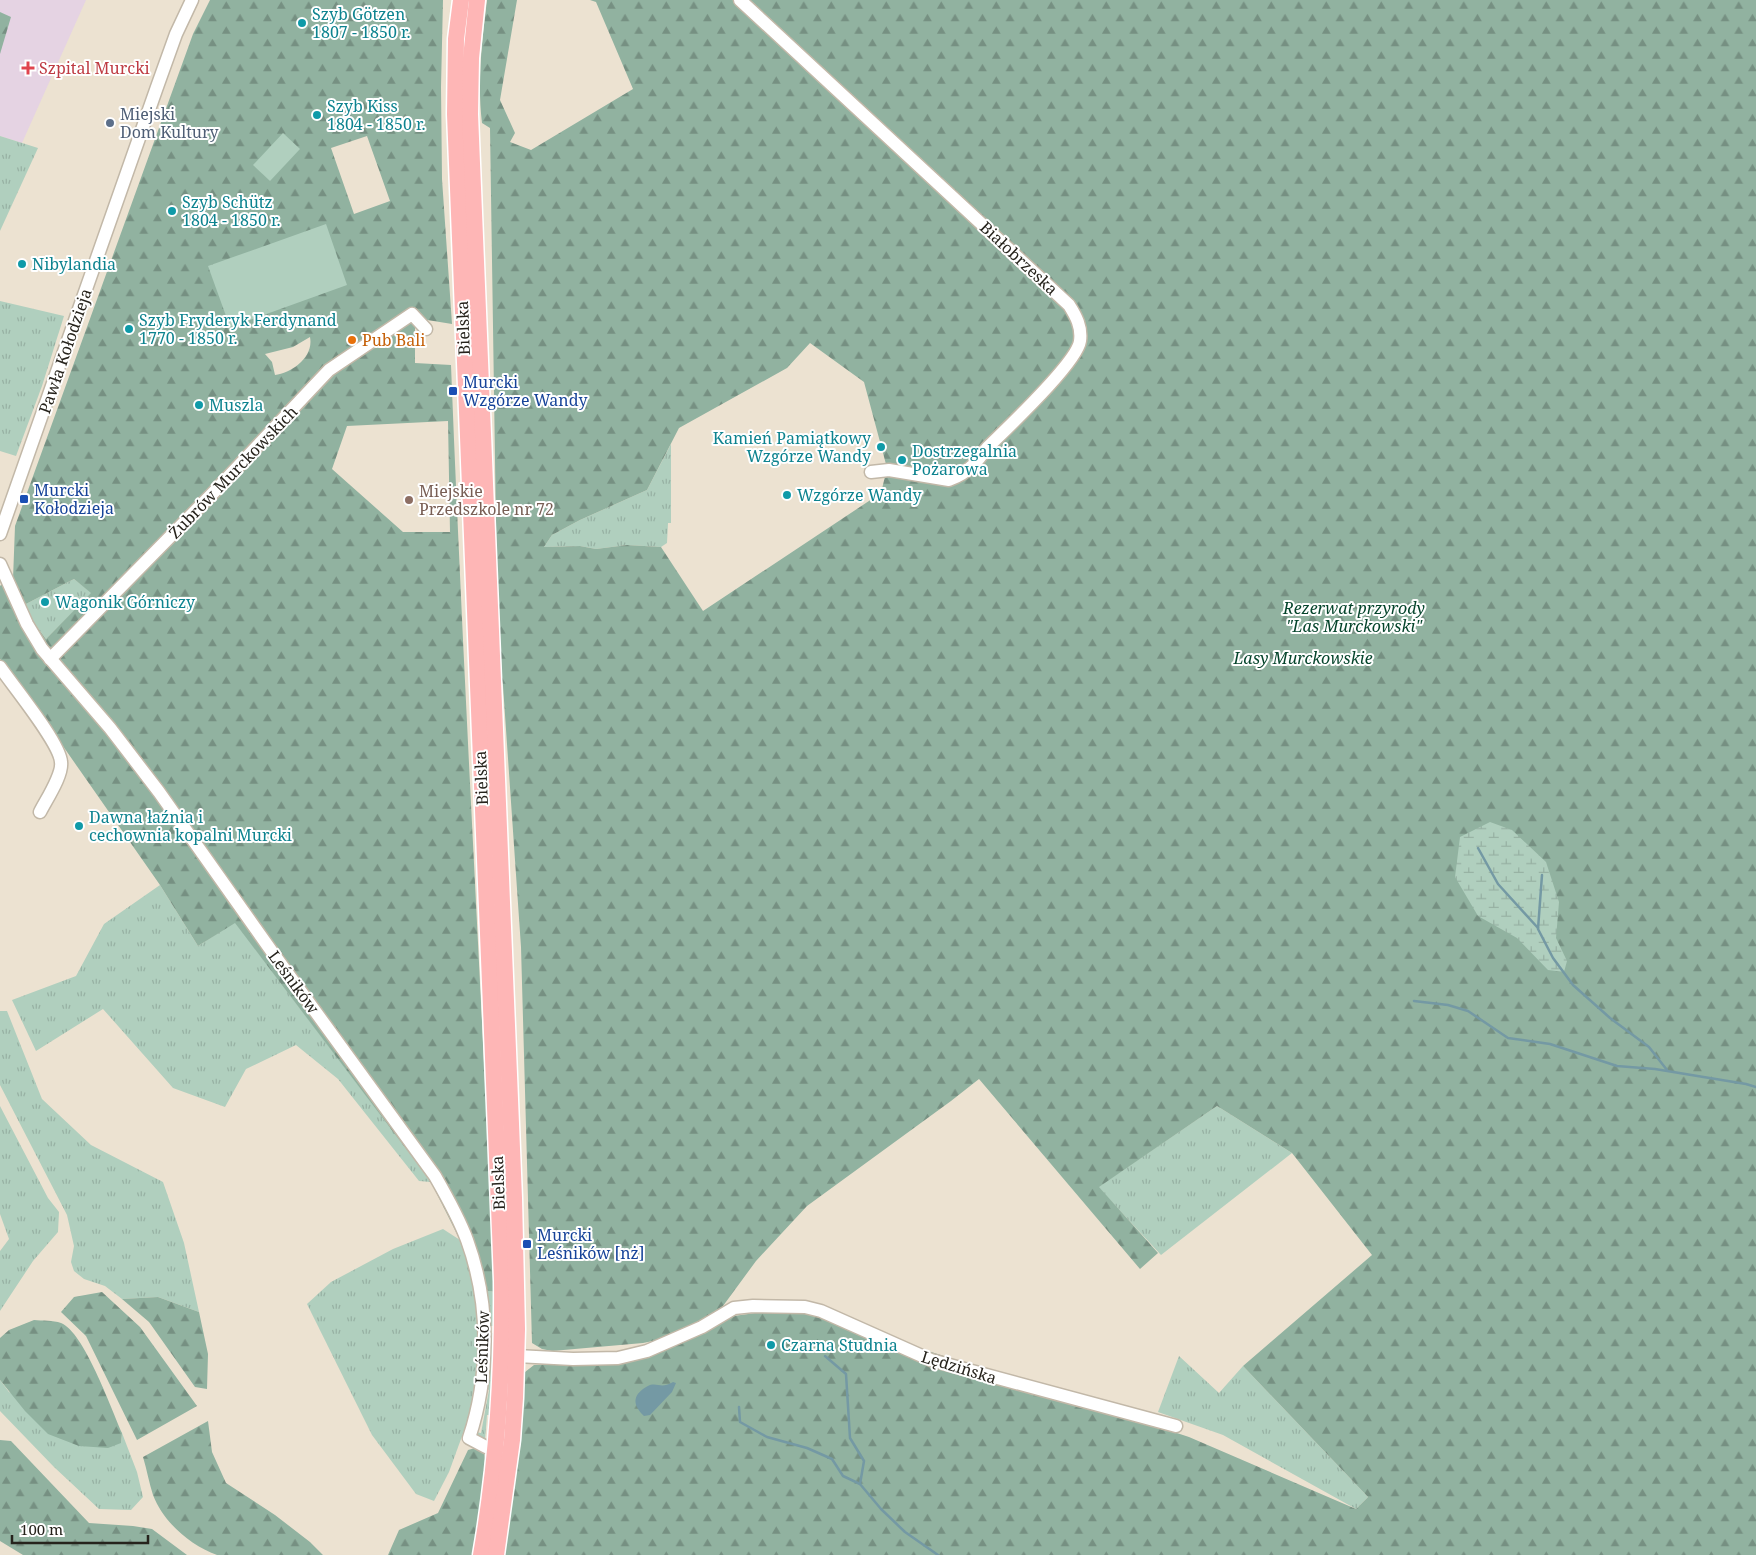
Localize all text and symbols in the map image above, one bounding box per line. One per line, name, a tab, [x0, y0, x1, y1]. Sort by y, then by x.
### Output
place label: Szyb Götzen 1807 - 1850 r.	[312, 3, 410, 43]
marker: Szyb Götzen 1807 - 1850 r.	[296, 17, 308, 29]
place label: Szpital Murcki	[39, 57, 150, 79]
marker: Szpital Murcki	[21, 61, 35, 75]
place label: Szyb Kiss 1804 - 1850 r.	[327, 95, 425, 135]
place label: Miejski Dom Kultury	[120, 103, 219, 143]
marker: Szyb Kiss 1804 - 1850 r.	[311, 109, 323, 121]
marker: Miejski Dom Kultury	[104, 117, 116, 129]
place label: Szyb Schütz 1804 - 1850 r.	[182, 191, 280, 231]
marker: Szyb Schütz 1804 - 1850 r.	[166, 205, 178, 217]
street label: Białobrzeska	[975, 216, 1063, 300]
place label: Nibylandia	[32, 253, 116, 275]
marker: Nibylandia	[16, 258, 28, 270]
street label: Pawła Kołodzieja	[33, 286, 97, 416]
street label: Bielska	[451, 300, 475, 356]
place label: Szyb Fryderyk Ferdynand 1770 - 1850 r.	[139, 309, 337, 349]
marker: Szyb Fryderyk Ferdynand 1770 - 1850 r.	[123, 323, 135, 335]
place label: Pub Bali	[362, 329, 425, 351]
marker: Pub Bali	[346, 334, 358, 346]
place label: Murcki Wzgórze Wandy	[463, 371, 589, 411]
marker: Murcki Wzgórze Wandy	[447, 385, 459, 397]
place label: Muszla	[209, 394, 264, 416]
marker: Muszla	[193, 399, 205, 411]
street label: Żubrów Murckowskich	[164, 401, 302, 543]
place label: Kamień Pamiątkowy Wzgórze Wandy	[713, 427, 872, 467]
place label: Dostrzegalnia Pożarowa	[912, 440, 1017, 480]
marker: Kamień Pamiątkowy Wzgórze Wandy	[875, 441, 887, 453]
marker: Dostrzegalnia Pożarowa	[896, 454, 908, 466]
place label: Murcki Kołodzieja	[34, 479, 114, 519]
place label: Miejskie Przedszkole nr 72	[419, 480, 554, 520]
place label: Wzgórze Wandy	[797, 484, 923, 506]
marker: Wzgórze Wandy	[781, 489, 793, 501]
marker: Murcki Kołodzieja	[18, 493, 30, 505]
marker: Miejskie Przedszkole nr 72	[403, 494, 415, 506]
place label: Wagonik Górniczy	[55, 591, 196, 613]
marker: Wagonik Górniczy	[39, 596, 51, 608]
park label: Rezerwat przyrody "Las Murckowski"	[1282, 597, 1425, 637]
park label: Lasy Murckowskie	[1232, 647, 1373, 669]
street label: Bielska	[469, 750, 493, 806]
place label: Dawna łaźnia i cechownia kopalni Murcki	[89, 806, 292, 846]
marker: Dawna łaźnia i cechownia kopalni Murcki	[73, 820, 85, 832]
street label: Leśników	[264, 946, 325, 1018]
street label: Bielska	[486, 1155, 510, 1211]
place label: Murcki Leśników [nż]	[537, 1224, 644, 1264]
marker: Murcki Leśników [nż]	[521, 1238, 533, 1250]
street label: Leśników	[470, 1310, 494, 1384]
place label: Czarna Studnia	[781, 1334, 898, 1356]
marker: Czarna Studnia	[765, 1339, 777, 1351]
street label: Lędzińska	[919, 1345, 999, 1389]
scale bar	[12, 1512, 149, 1544]
text: 100 m	[20, 1519, 63, 1539]

